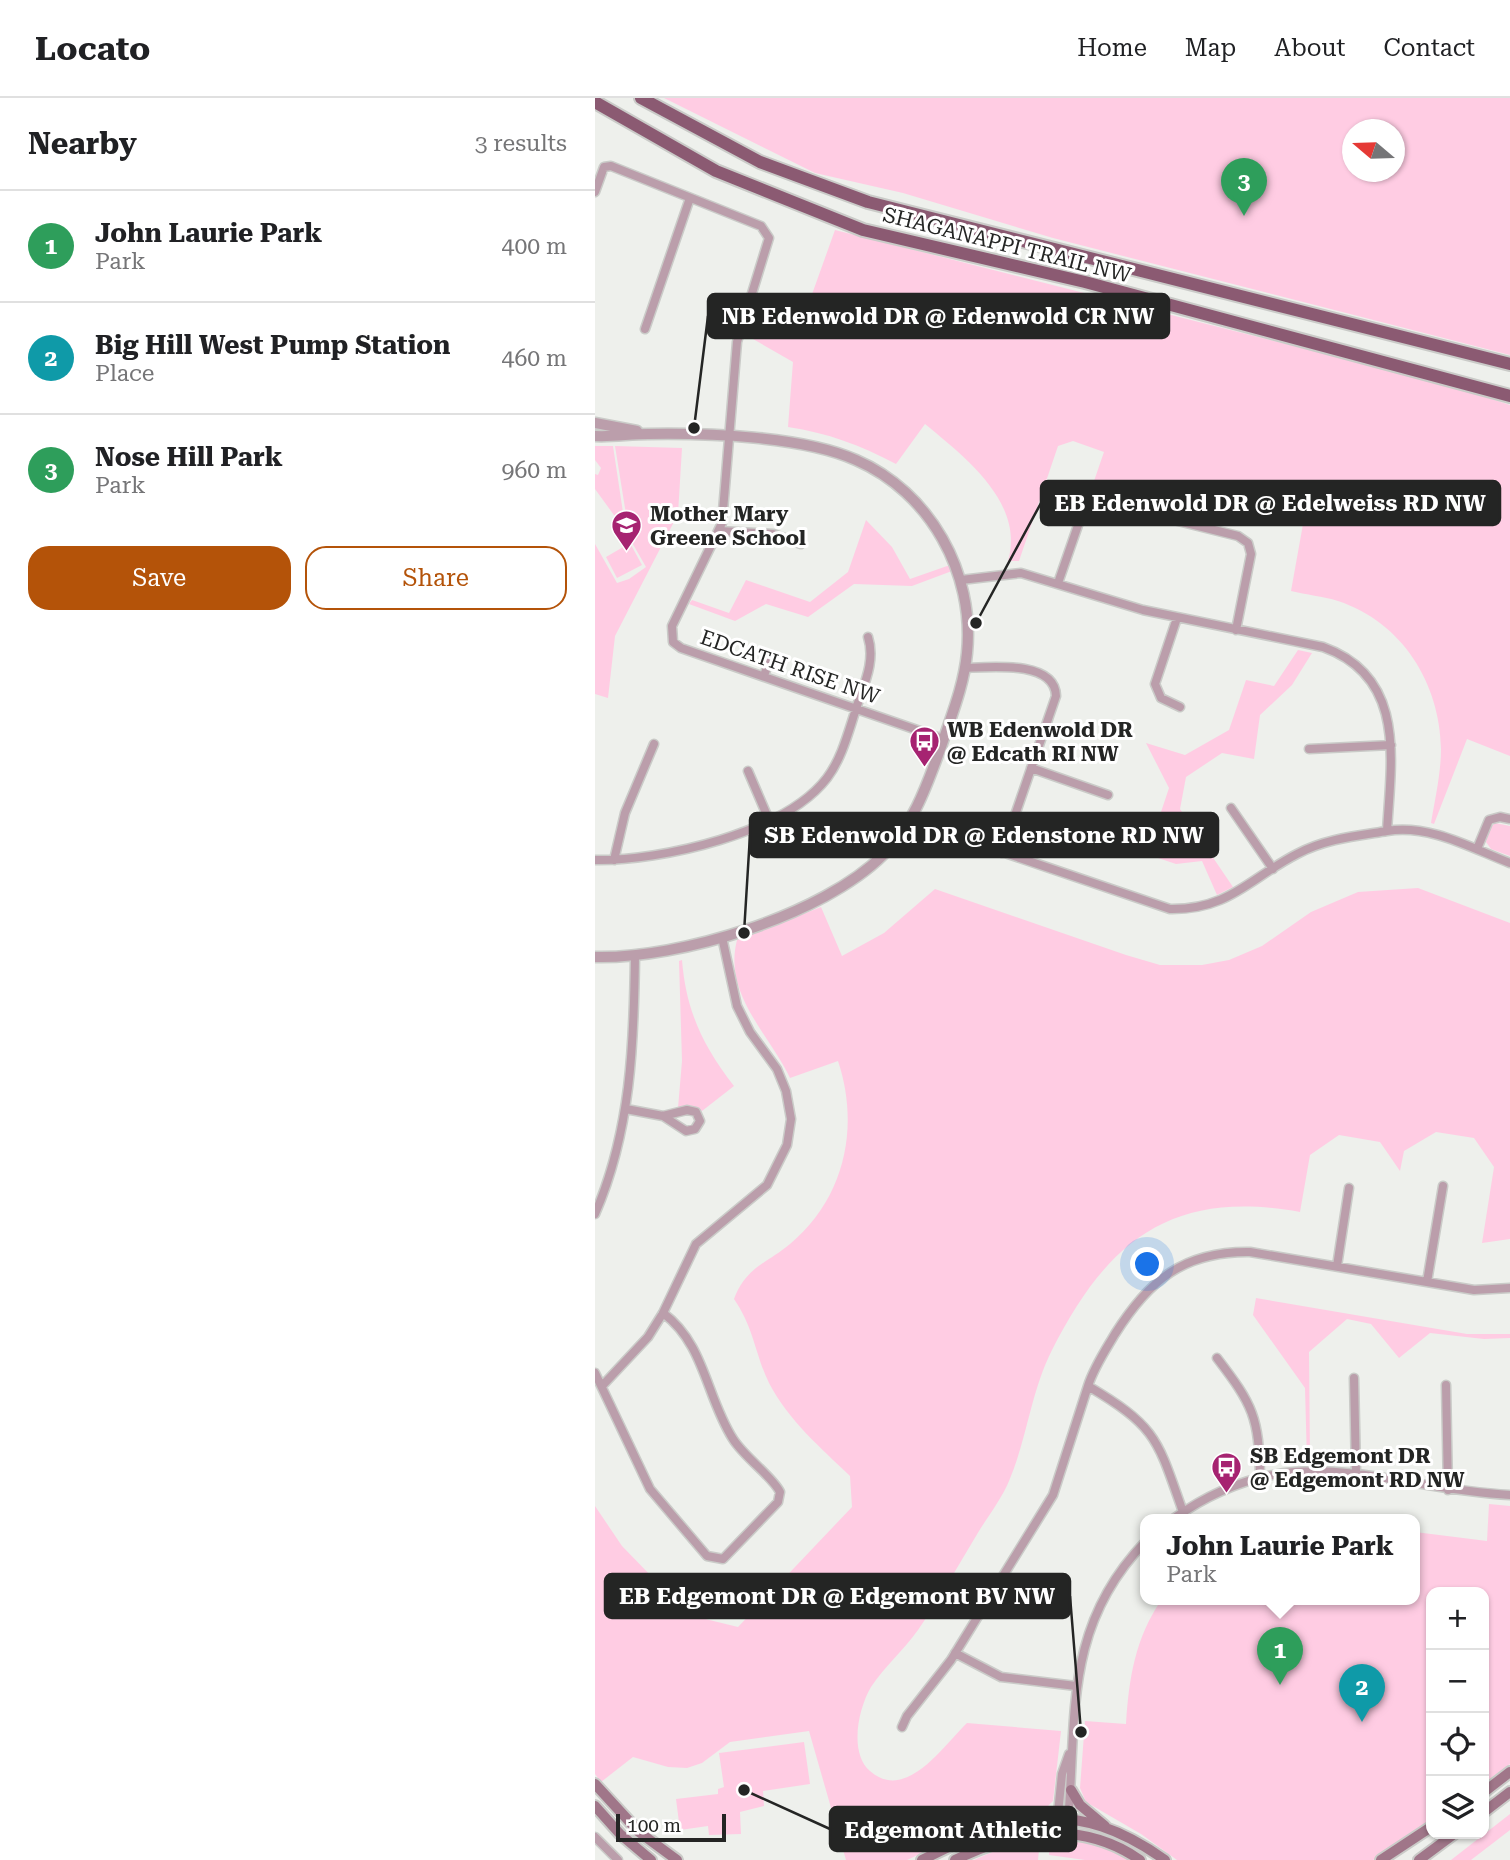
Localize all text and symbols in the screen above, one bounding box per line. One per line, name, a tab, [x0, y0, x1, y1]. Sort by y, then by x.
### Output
text: Locato	[35, 29, 150, 68]
text: Home	[1077, 34, 1147, 62]
text: Map	[1185, 34, 1236, 62]
text: About	[1274, 34, 1345, 62]
text: Contact	[1383, 34, 1475, 62]
north arrow	[1342, 119, 1405, 182]
text: Nearby	[28, 126, 137, 161]
text: 3 results	[475, 130, 567, 157]
pin: 3	[1221, 158, 1267, 216]
street label: SHAGANAPPI TRAIL NW	[880, 203, 1134, 288]
text: John Laurie Park	[95, 218, 322, 248]
text: 1	[45, 233, 57, 260]
text: 400 m	[502, 233, 567, 260]
text: Park	[95, 248, 146, 275]
callout: NB Edenwold DR @ Edenwold CR NW	[708, 294, 1169, 338]
text: NB Edenwold DR @ Edenwold CR NW	[722, 303, 1155, 330]
text: Big Hill West Pump Station	[95, 330, 451, 360]
text: 2	[45, 345, 57, 372]
text: 460 m	[502, 345, 567, 372]
text: Place	[95, 360, 154, 387]
text: Nose Hill Park	[95, 442, 283, 472]
text: 3	[45, 457, 57, 484]
text: 960 m	[502, 457, 567, 484]
text: Park	[95, 472, 146, 499]
callout: EB Edenwold DR @ Edelweiss RD NW	[1041, 481, 1500, 525]
text: EB Edenwold DR @ Edelweiss RD NW	[1054, 490, 1486, 517]
place label: Mother Mary Greene School	[650, 502, 806, 550]
school or university icon: Mother Mary Greene School	[610, 509, 644, 553]
button: Save	[28, 546, 291, 610]
button: Share	[305, 546, 567, 610]
street label: EDCATH RISE NW	[697, 625, 883, 709]
place label: WB Edenwold DR @ Edcath RI NW	[947, 718, 1133, 766]
bus stop icon: WB Edenwold DR @ Edcath RI NW	[907, 725, 941, 769]
callout: SB Edenwold DR @ Edenstone RD NW	[750, 813, 1218, 857]
text: SB Edenwold DR @ Edenstone RD NW	[764, 822, 1204, 849]
your location	[1130, 1247, 1164, 1281]
place label: SB Edgemont DR @ Edgemont RD NW	[1250, 1444, 1465, 1492]
bus stop icon: SB Edgemont DR @ Edgemont RD NW	[1210, 1451, 1244, 1495]
popup	[1140, 1514, 1420, 1605]
text: John Laurie Park	[1166, 1531, 1394, 1561]
text: Park	[1166, 1561, 1217, 1588]
callout: EB Edgemont DR @ Edgemont BV NW	[605, 1574, 1070, 1618]
text: EB Edgemont DR @ Edgemont BV NW	[619, 1583, 1055, 1610]
map controls	[1426, 1587, 1489, 1839]
button: +	[1426, 1587, 1489, 1650]
pin: 1	[1257, 1627, 1303, 1685]
button: −	[1426, 1650, 1489, 1713]
pin: 2	[1339, 1664, 1385, 1722]
button: locate	[1426, 1713, 1489, 1776]
button: layers	[1426, 1776, 1489, 1839]
callout: Edgemont Athletic	[830, 1807, 1076, 1851]
scale bar	[616, 1811, 726, 1843]
text: 100 m	[627, 1814, 681, 1837]
text: Edgemont Athletic	[844, 1817, 1062, 1844]

